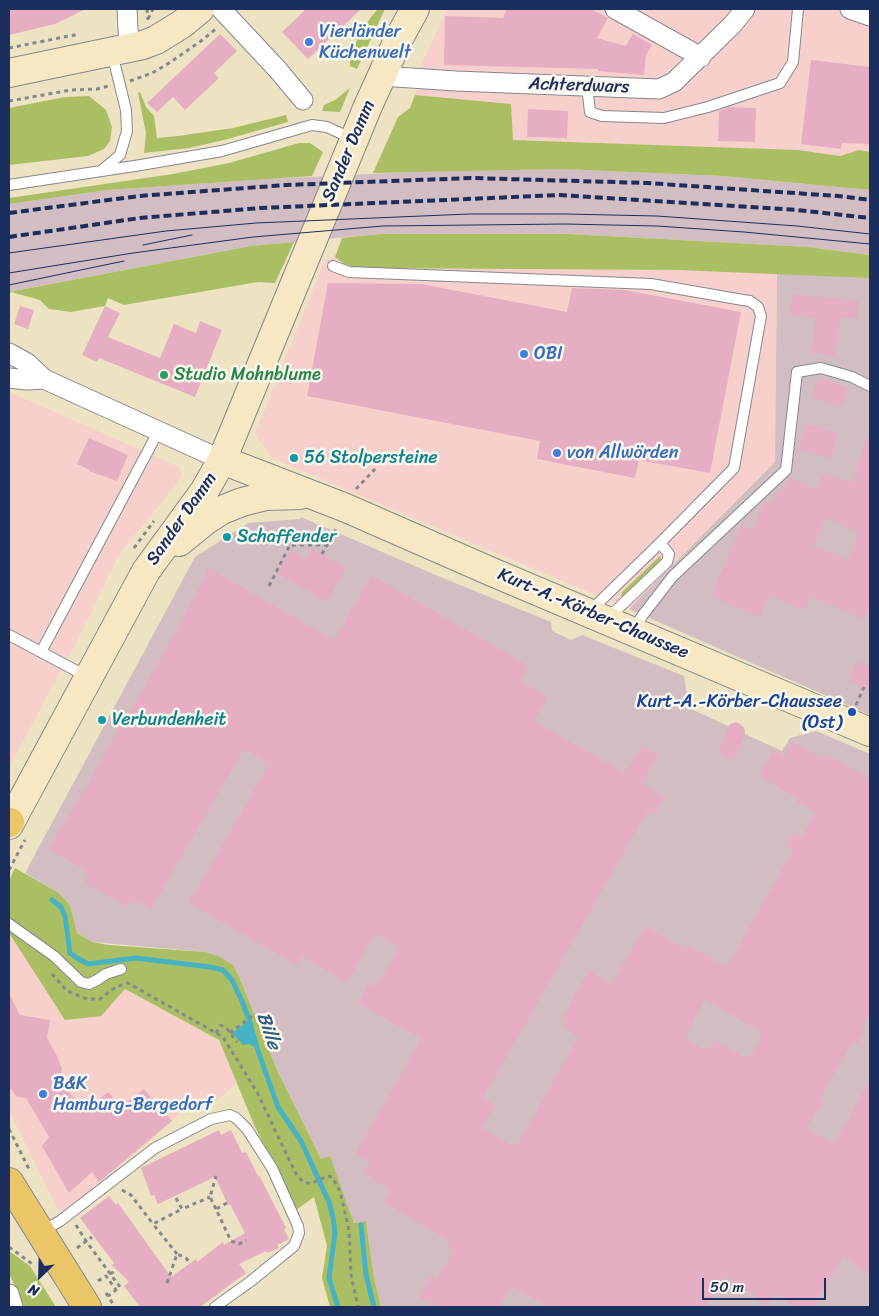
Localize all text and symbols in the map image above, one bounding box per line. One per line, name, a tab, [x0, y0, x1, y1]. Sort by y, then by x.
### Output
place label: Vierländer Küchenwelt	[319, 21, 411, 64]
marker: Vierländer Küchenwelt	[303, 36, 315, 48]
street label: Achterdwars	[528, 73, 630, 99]
street label: Sander Damm	[318, 97, 380, 205]
place label: OBI	[534, 343, 563, 365]
marker: OBI	[518, 348, 530, 360]
place label: Studio Mohnblume	[174, 364, 321, 386]
marker: Studio Mohnblume	[158, 369, 170, 381]
place label: von Allwörden	[567, 442, 678, 464]
place label: 56 Stolpersteine	[304, 447, 438, 469]
marker: von Allwörden	[551, 447, 563, 459]
marker: 56 Stolpersteine	[288, 452, 300, 464]
street label: Sander Damm	[142, 468, 222, 570]
place label: Schaffender	[237, 526, 336, 548]
marker: Schaffender	[221, 531, 233, 543]
street label: Kurt-A.-Körber-Chaussee	[494, 564, 692, 664]
place label: Kurt-A.-Körber-Chaussee (Ost)	[637, 691, 842, 734]
marker: Kurt-A.-Körber-Chaussee (Ost)	[846, 706, 858, 718]
place label: Verbundenheit	[112, 709, 226, 731]
marker: Verbundenheit	[96, 714, 108, 726]
water label: Bille	[251, 1009, 285, 1053]
place label: B&K Hamburg-Bergedorf	[53, 1073, 212, 1116]
marker: B&K Hamburg-Bergedorf	[37, 1088, 49, 1100]
north arrow	[15, 1251, 65, 1301]
scale bar	[704, 1268, 828, 1300]
text: 50 m	[710, 1274, 744, 1300]
text: N	[24, 1277, 43, 1304]

